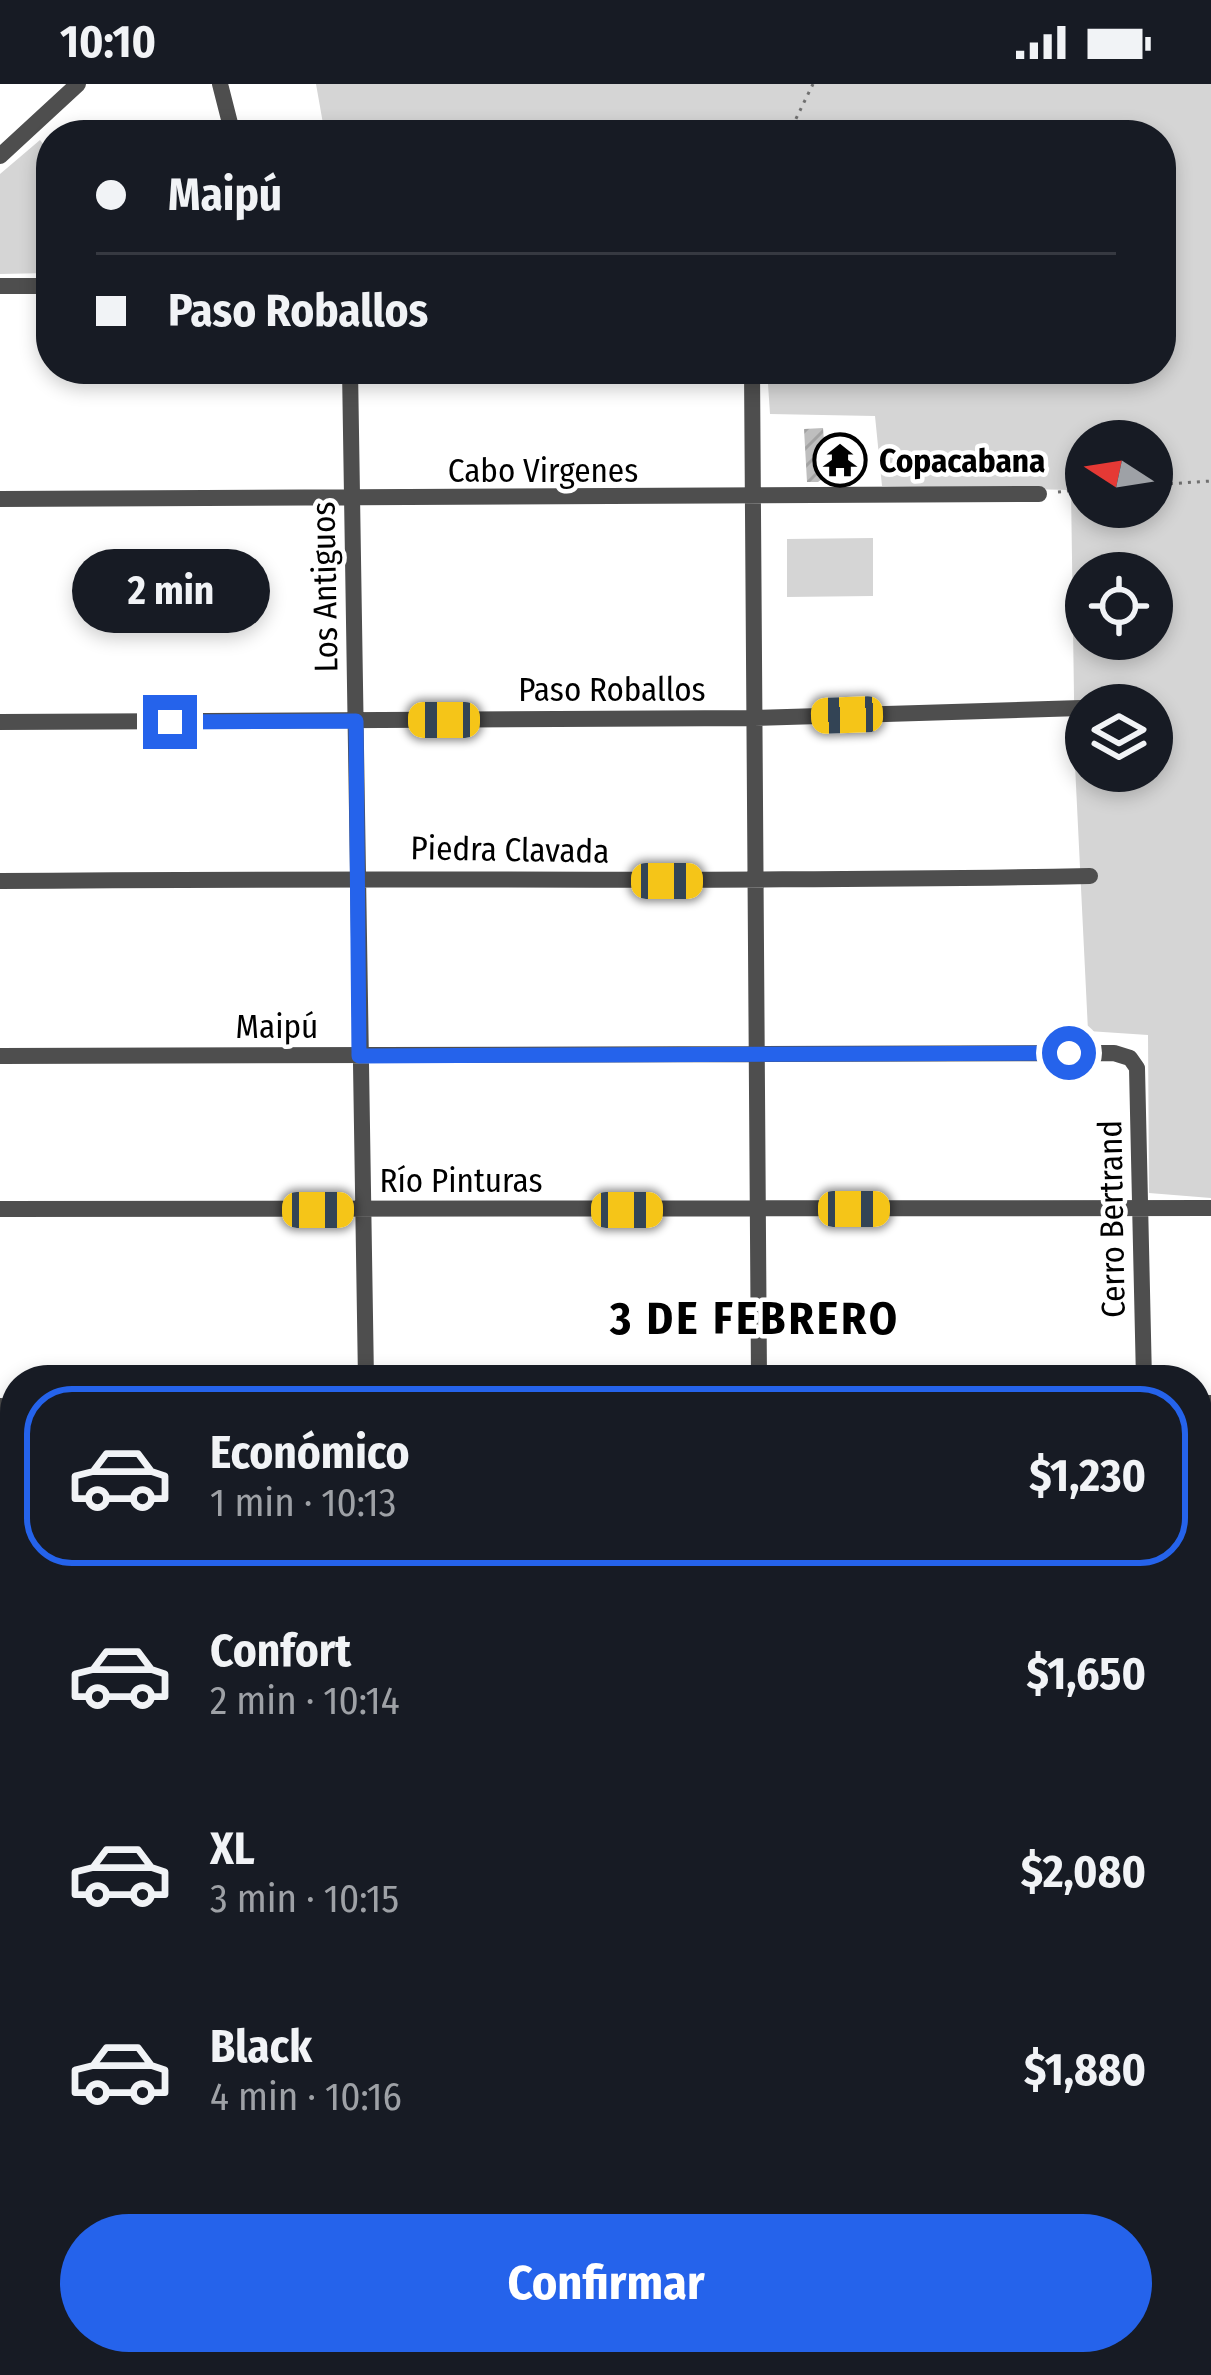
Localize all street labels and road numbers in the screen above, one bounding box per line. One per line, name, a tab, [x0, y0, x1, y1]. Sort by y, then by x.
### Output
street label: Cabo Virgenes	[448, 451, 638, 491]
street label: Los Antiguos	[304, 501, 346, 673]
street label: Paso Roballos	[518, 670, 706, 710]
street label: Piedra Clavada	[410, 828, 610, 872]
street label: Maipú	[236, 1007, 318, 1047]
street label: Cerro Bertrand	[1090, 1120, 1134, 1318]
street label: Río Pinturas	[380, 1161, 542, 1201]

